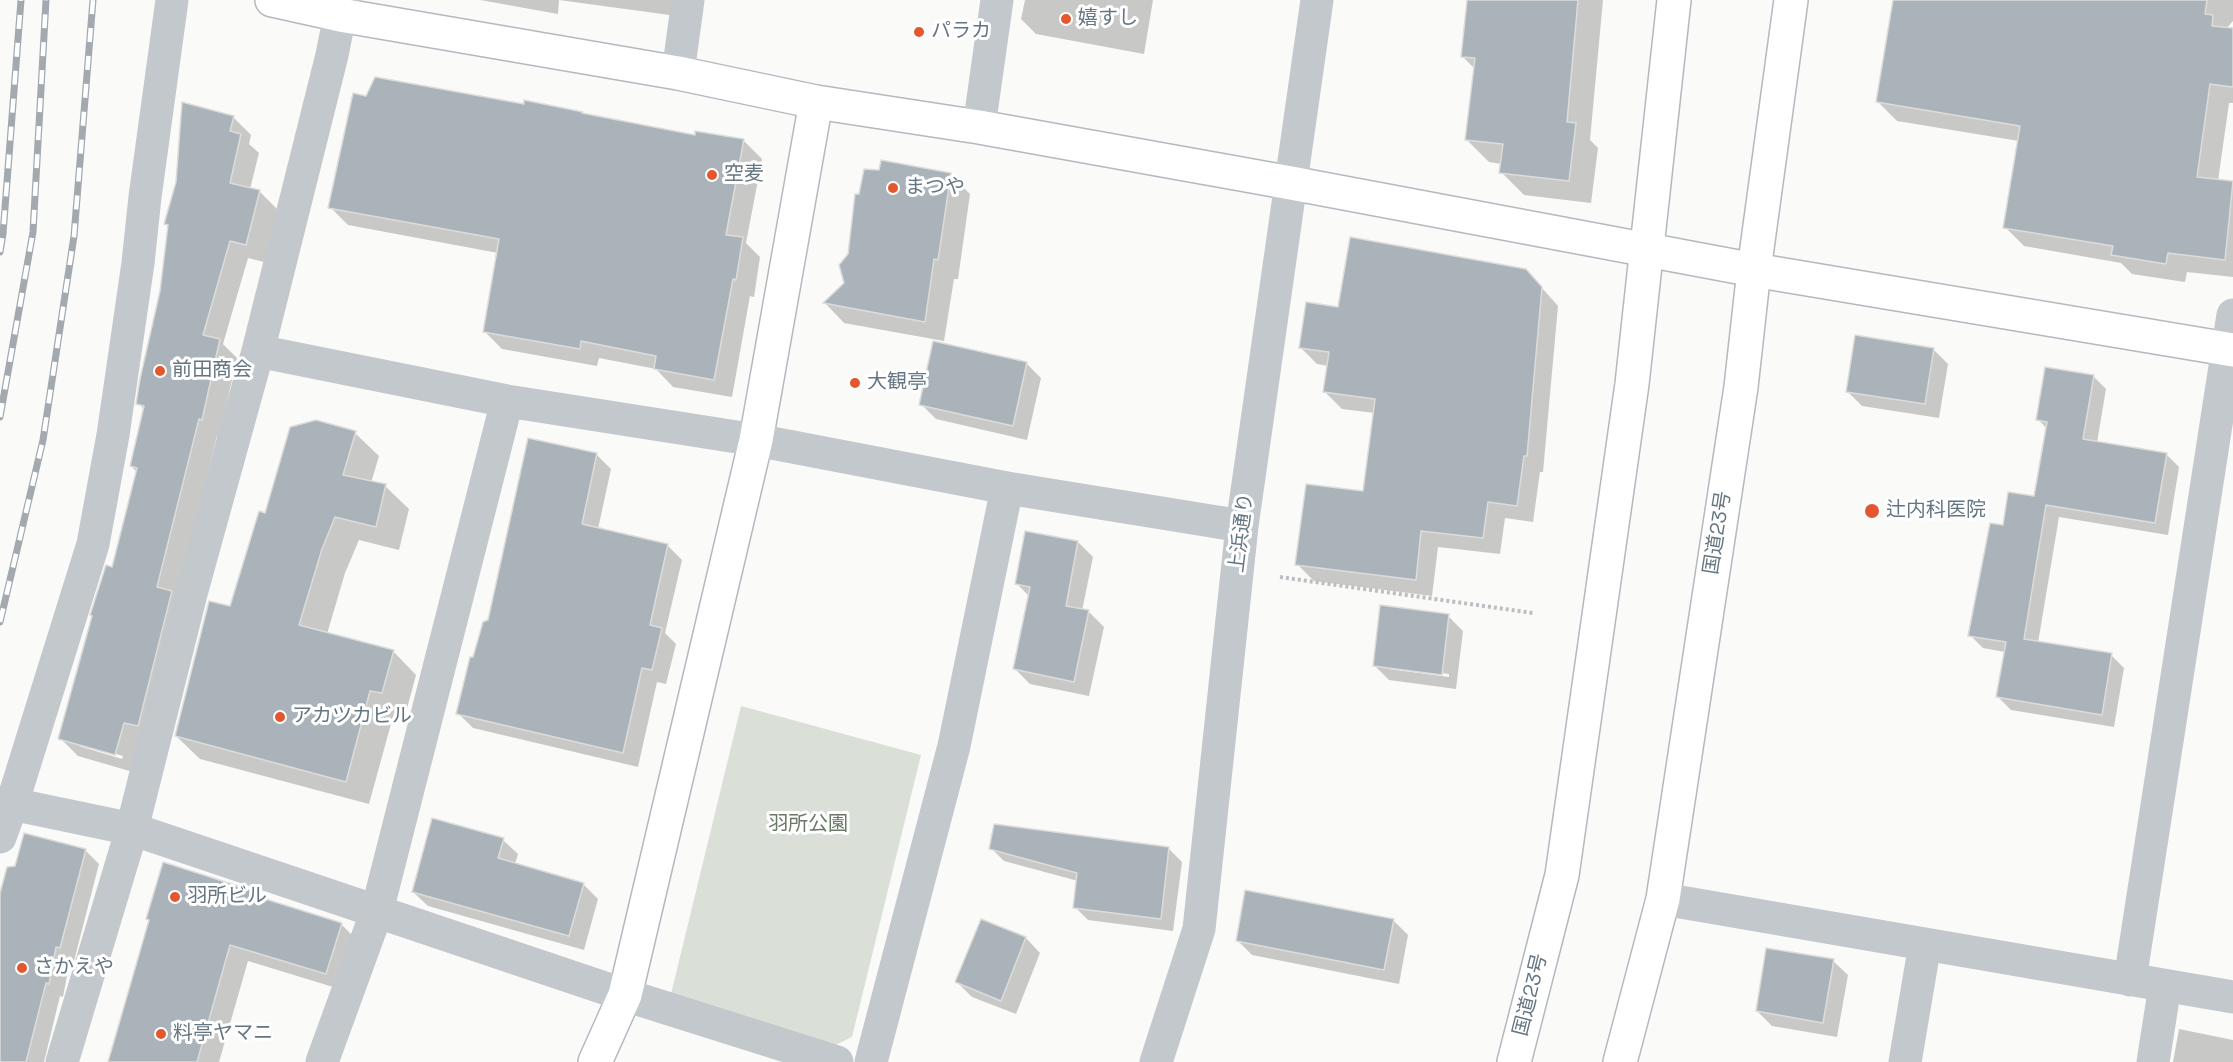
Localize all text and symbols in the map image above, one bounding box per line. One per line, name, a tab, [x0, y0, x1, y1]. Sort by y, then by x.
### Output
place label: 嬉すし	[1078, 7, 1138, 31]
marker: 嬉すし	[1059, 12, 1073, 26]
place label: パラカ	[931, 20, 991, 44]
marker: パラカ	[912, 25, 926, 39]
place label: 空麦	[724, 163, 764, 187]
marker: 空麦	[705, 168, 719, 182]
place label: まつや	[905, 176, 965, 200]
marker: まつや	[886, 181, 900, 195]
place label: 前田商会	[172, 359, 252, 383]
marker: 前田商会	[153, 364, 167, 378]
place label: 大観亭	[867, 371, 927, 395]
marker: 大観亭	[848, 376, 862, 390]
street label: 国道23号	[1700, 490, 1736, 576]
street label: 上浜通り	[1225, 492, 1259, 574]
place label: 辻内科医院	[1886, 499, 1986, 523]
marker: 辻内科医院	[1863, 502, 1881, 520]
place label: アカツカビル	[292, 705, 412, 729]
marker: アカツカビル	[273, 710, 287, 724]
park label: 羽所公園	[768, 813, 848, 837]
place label: 羽所ビル	[187, 885, 267, 909]
marker: 羽所ビル	[168, 890, 182, 904]
street label: 国道23号	[1509, 951, 1553, 1039]
place label: さかえや	[34, 956, 114, 980]
marker: さかえや	[15, 961, 29, 975]
place label: 料亭ヤマニ	[173, 1022, 273, 1046]
marker: 料亭ヤマニ	[154, 1027, 168, 1041]

